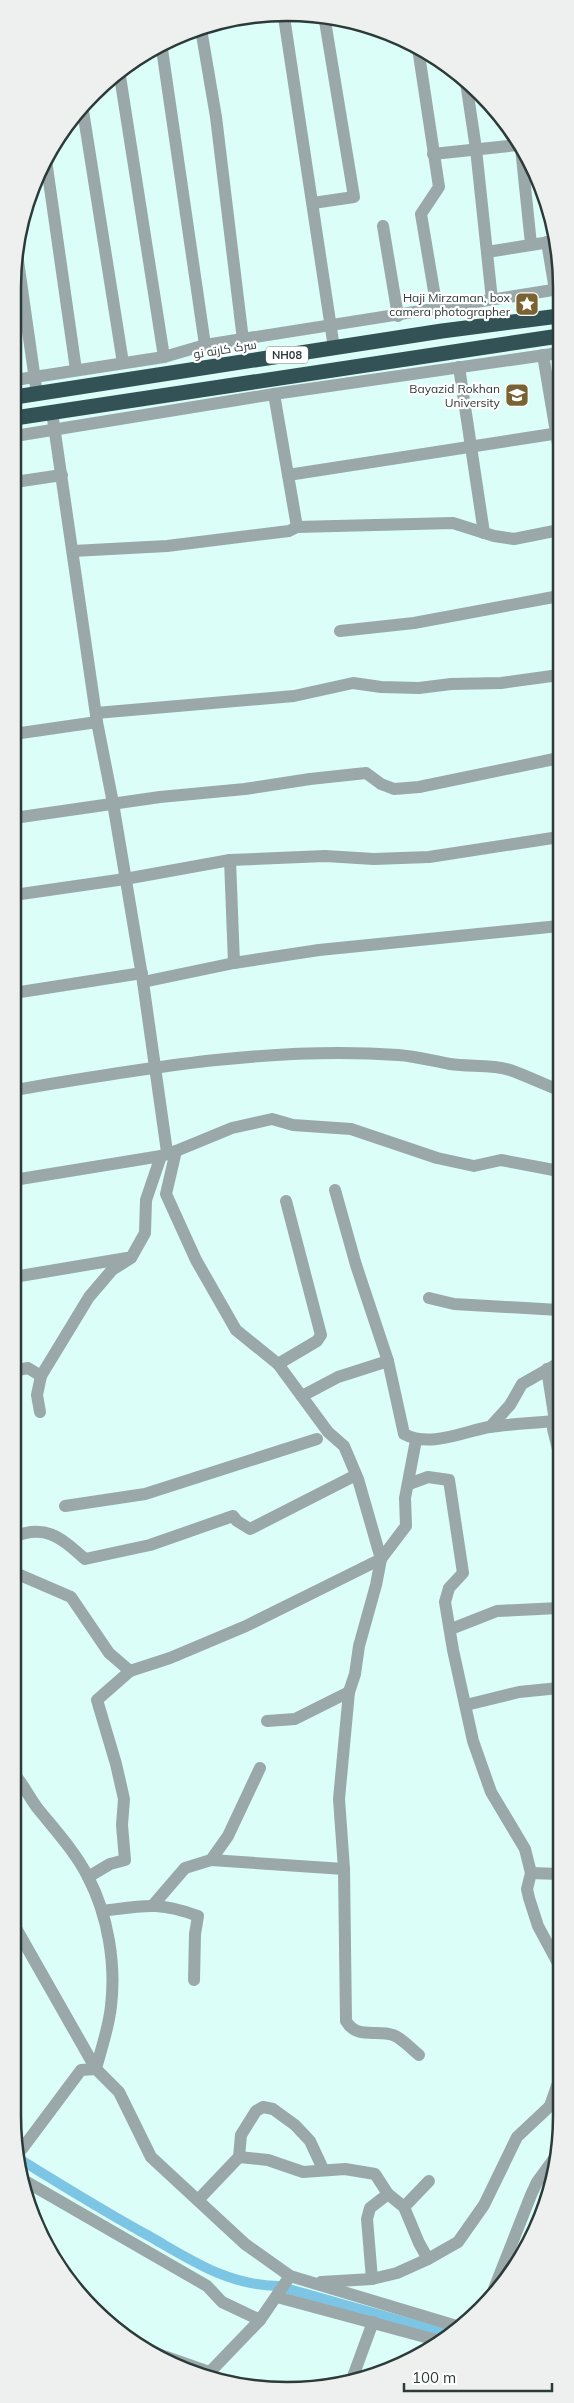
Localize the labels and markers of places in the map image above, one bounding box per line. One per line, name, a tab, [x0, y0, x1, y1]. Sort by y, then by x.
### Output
place label: Haji Mirzaman, box camera photographer	[389, 290, 511, 319]
place icon: Haji Mirzaman, box camera photographer	[514, 291, 540, 317]
place label: Bayazid Rokhan University	[409, 381, 501, 410]
school or university icon: Bayazid Rokhan University	[504, 382, 530, 408]

